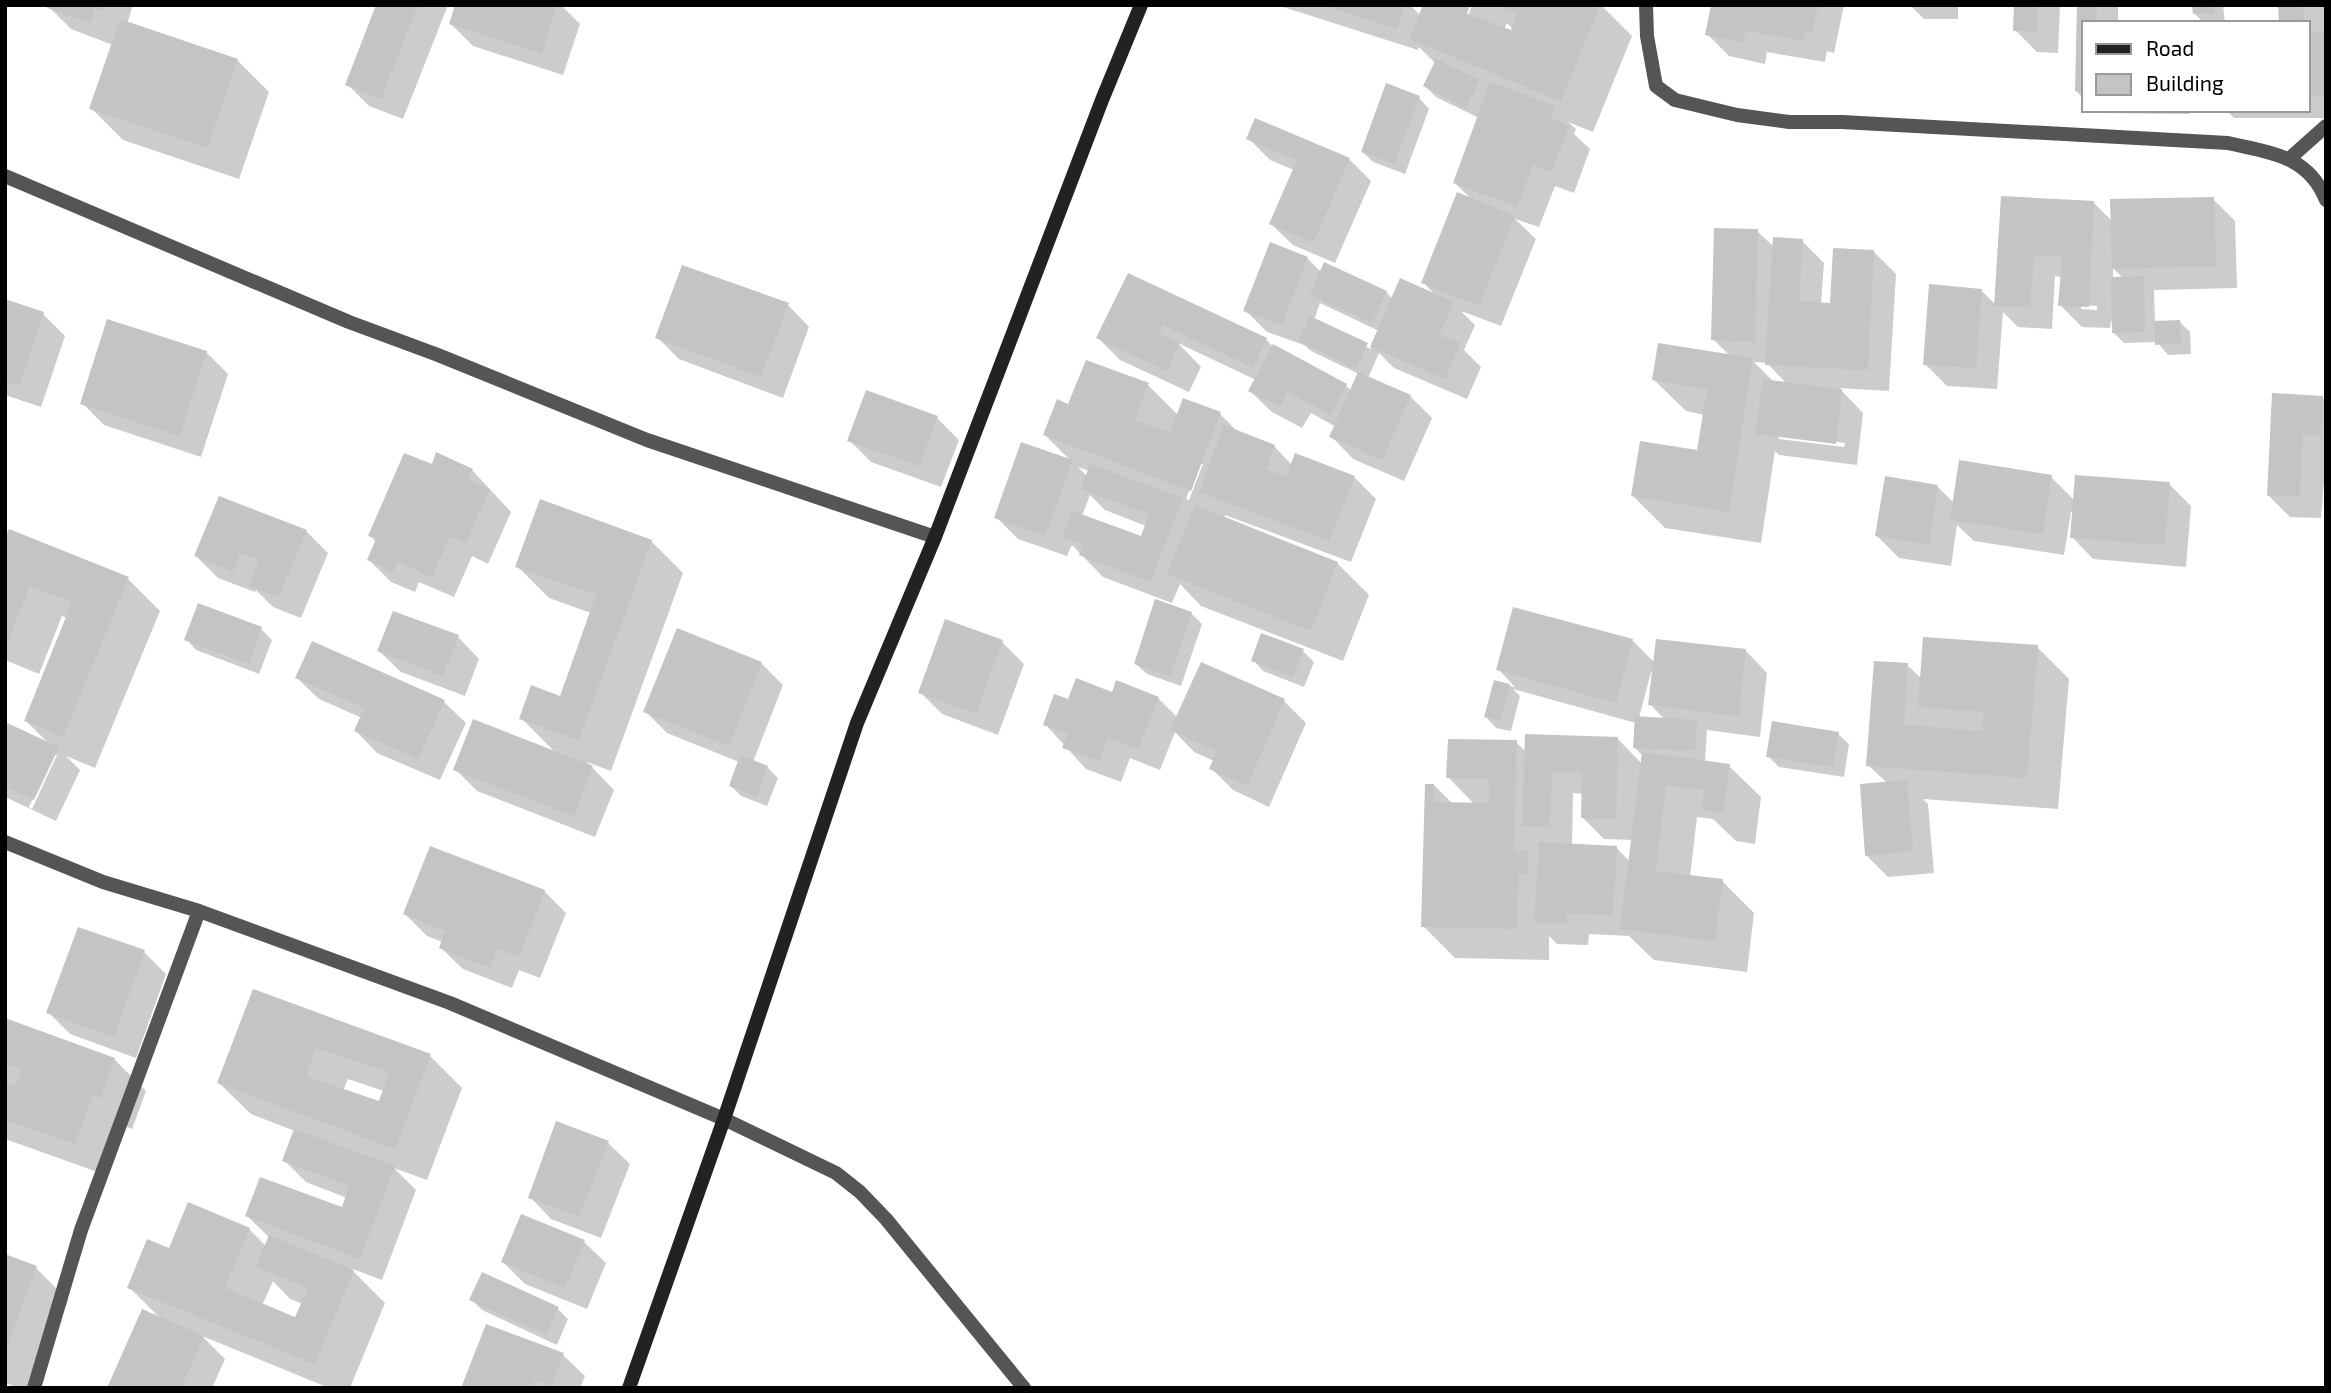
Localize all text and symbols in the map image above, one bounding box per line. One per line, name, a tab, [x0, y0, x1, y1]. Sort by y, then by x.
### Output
legend	[2082, 21, 2310, 112]
text: Road	[2146, 35, 2194, 60]
text: Building	[2146, 70, 2224, 95]

